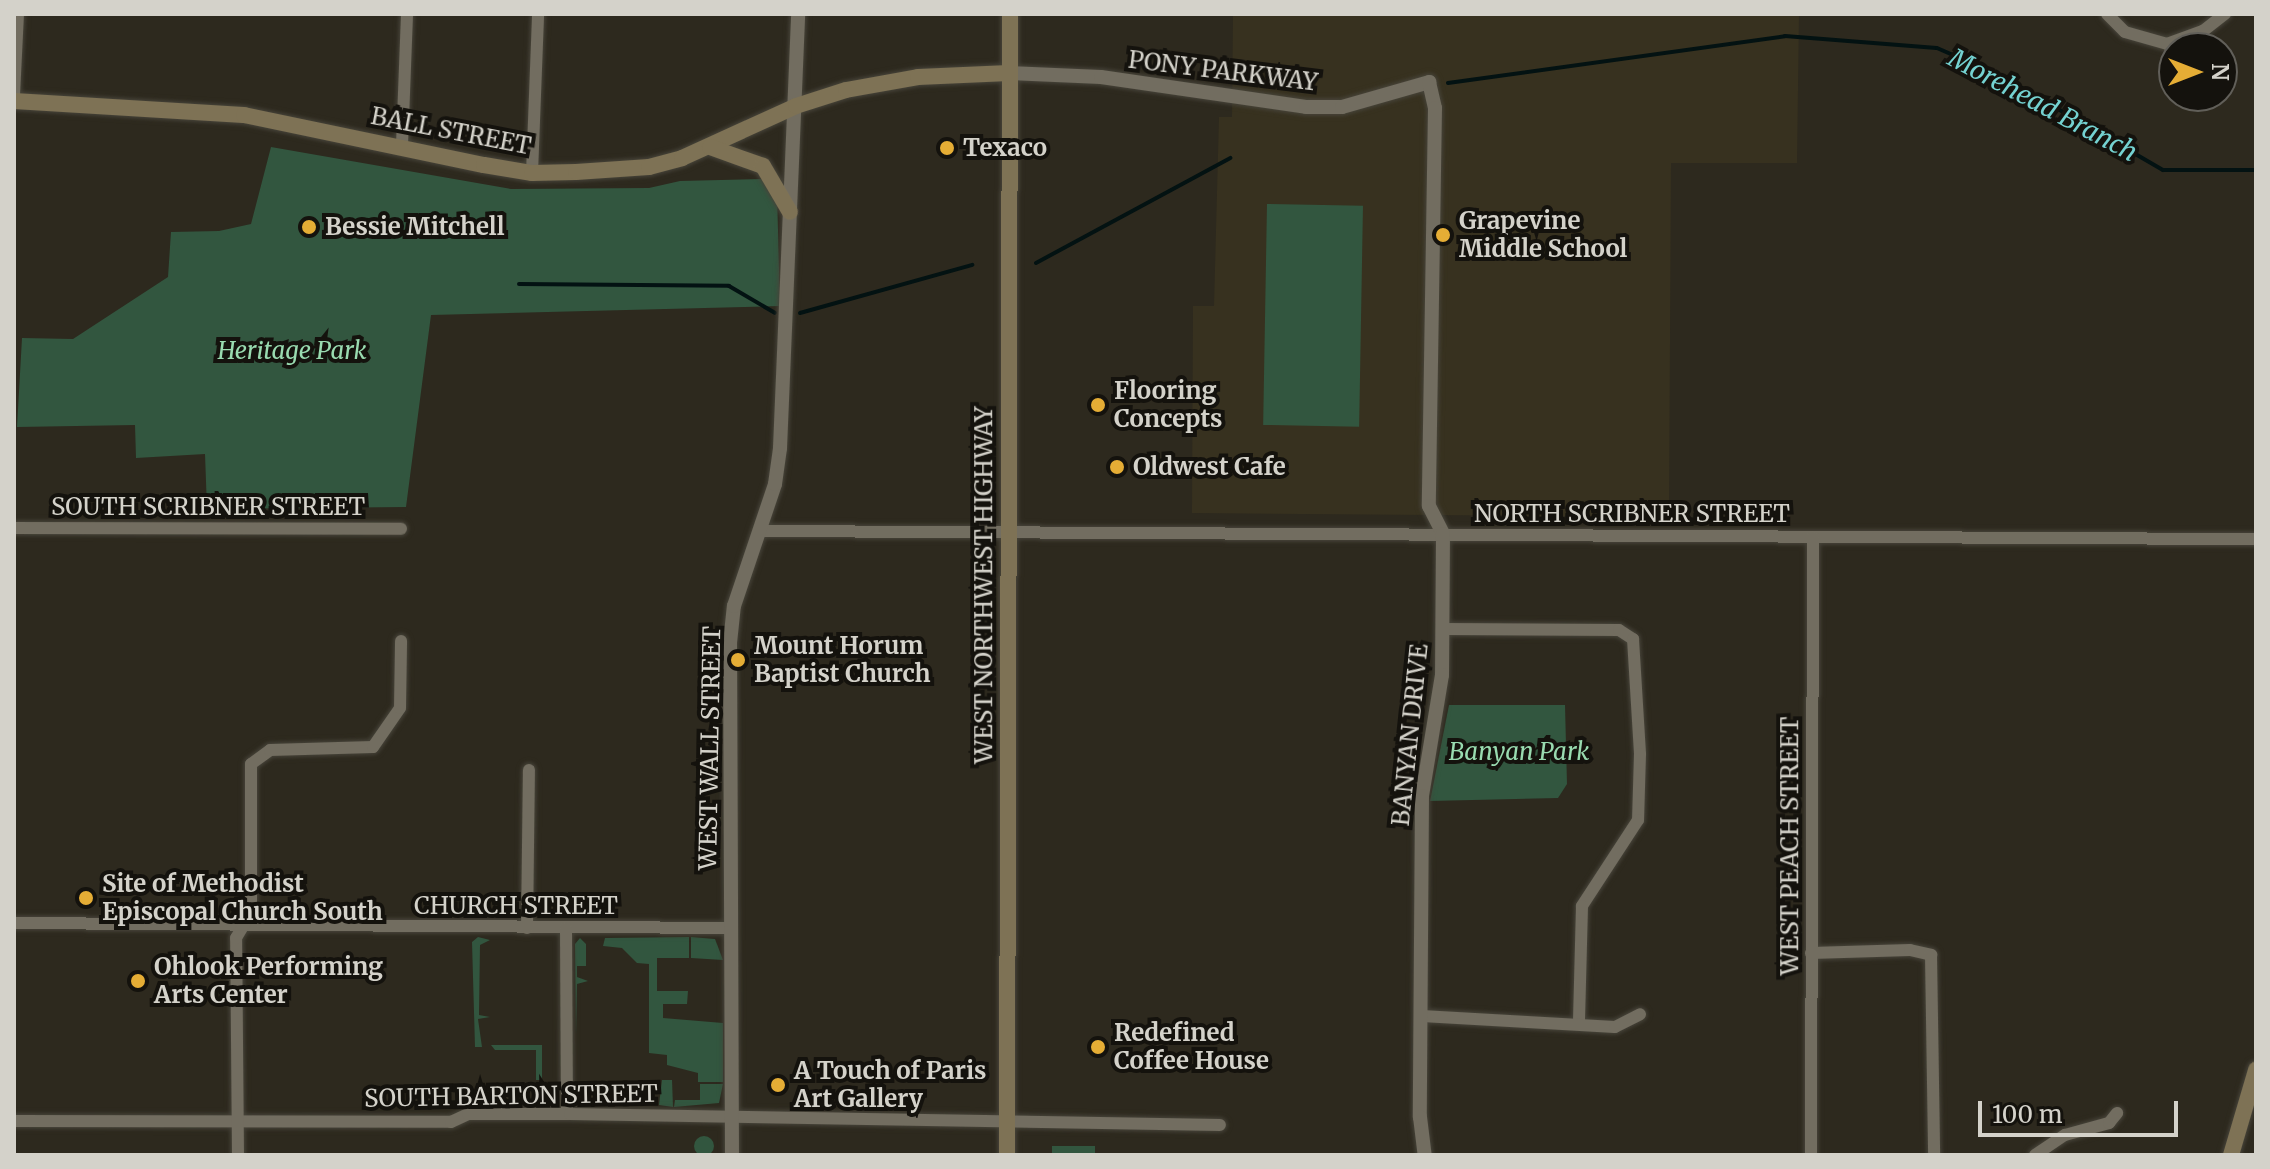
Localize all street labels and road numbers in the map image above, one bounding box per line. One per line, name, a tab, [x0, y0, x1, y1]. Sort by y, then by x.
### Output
street label: PONY PARKWAY	[1127, 45, 1319, 97]
street label: BALL STREET	[368, 101, 534, 161]
street label: WEST NORTHWEST HIGHWAY	[970, 406, 998, 764]
street label: SOUTH SCRIBNER STREET	[51, 493, 365, 521]
street label: NORTH SCRIBNER STREET	[1474, 500, 1790, 528]
street label: WEST WALL STREET	[693, 626, 727, 870]
street label: BANYAN DRIVE	[1386, 643, 1434, 827]
street label: WEST PEACH STREET	[1776, 717, 1804, 975]
street label: CHURCH STREET	[414, 892, 618, 920]
street label: SOUTH BARTON STREET	[364, 1079, 658, 1113]

